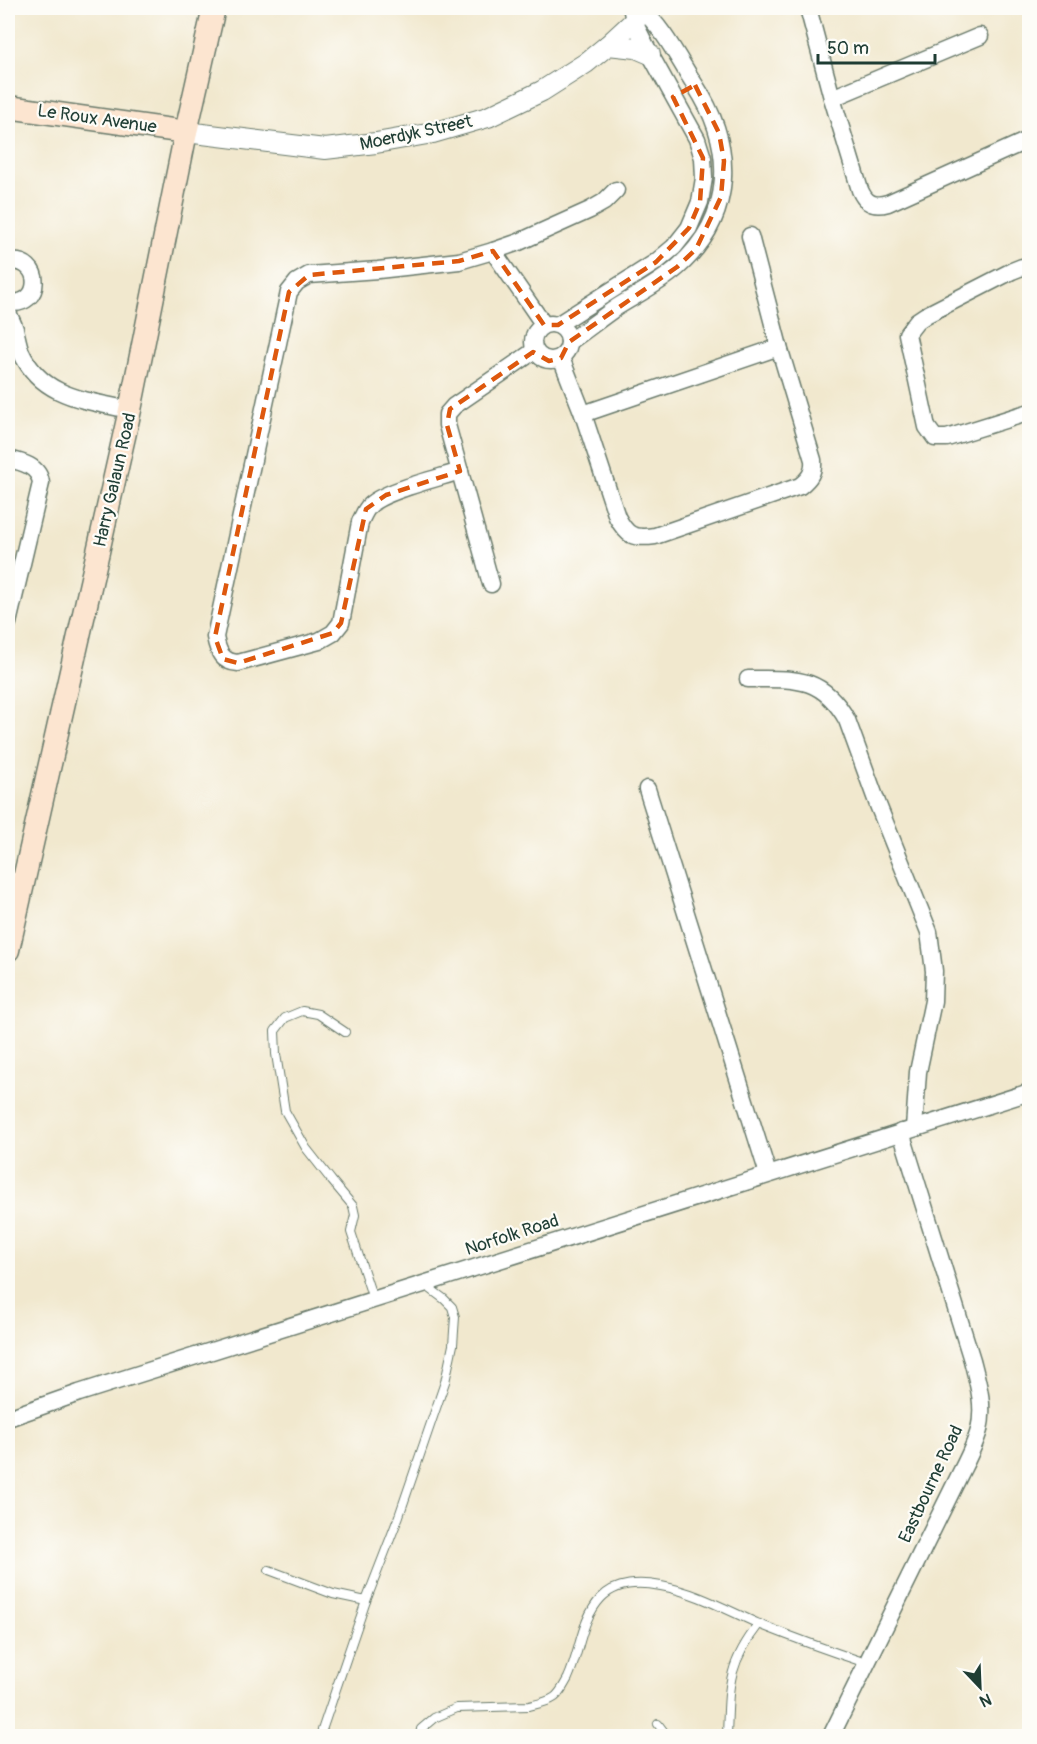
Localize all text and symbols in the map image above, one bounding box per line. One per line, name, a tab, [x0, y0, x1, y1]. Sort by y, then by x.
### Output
scale bar	[818, 27, 935, 65]
text: 50 m	[827, 37, 869, 60]
street label: Le Roux Avenue	[36, 99, 158, 139]
street label: Moerdyk Street	[358, 110, 475, 156]
street label: Harry Galaun Road	[88, 411, 142, 549]
street label: Norfolk Road	[462, 1209, 562, 1261]
street label: Eastbourne Road	[894, 1421, 968, 1547]
north arrow	[950, 1657, 1010, 1717]
text: N	[976, 1689, 994, 1711]

